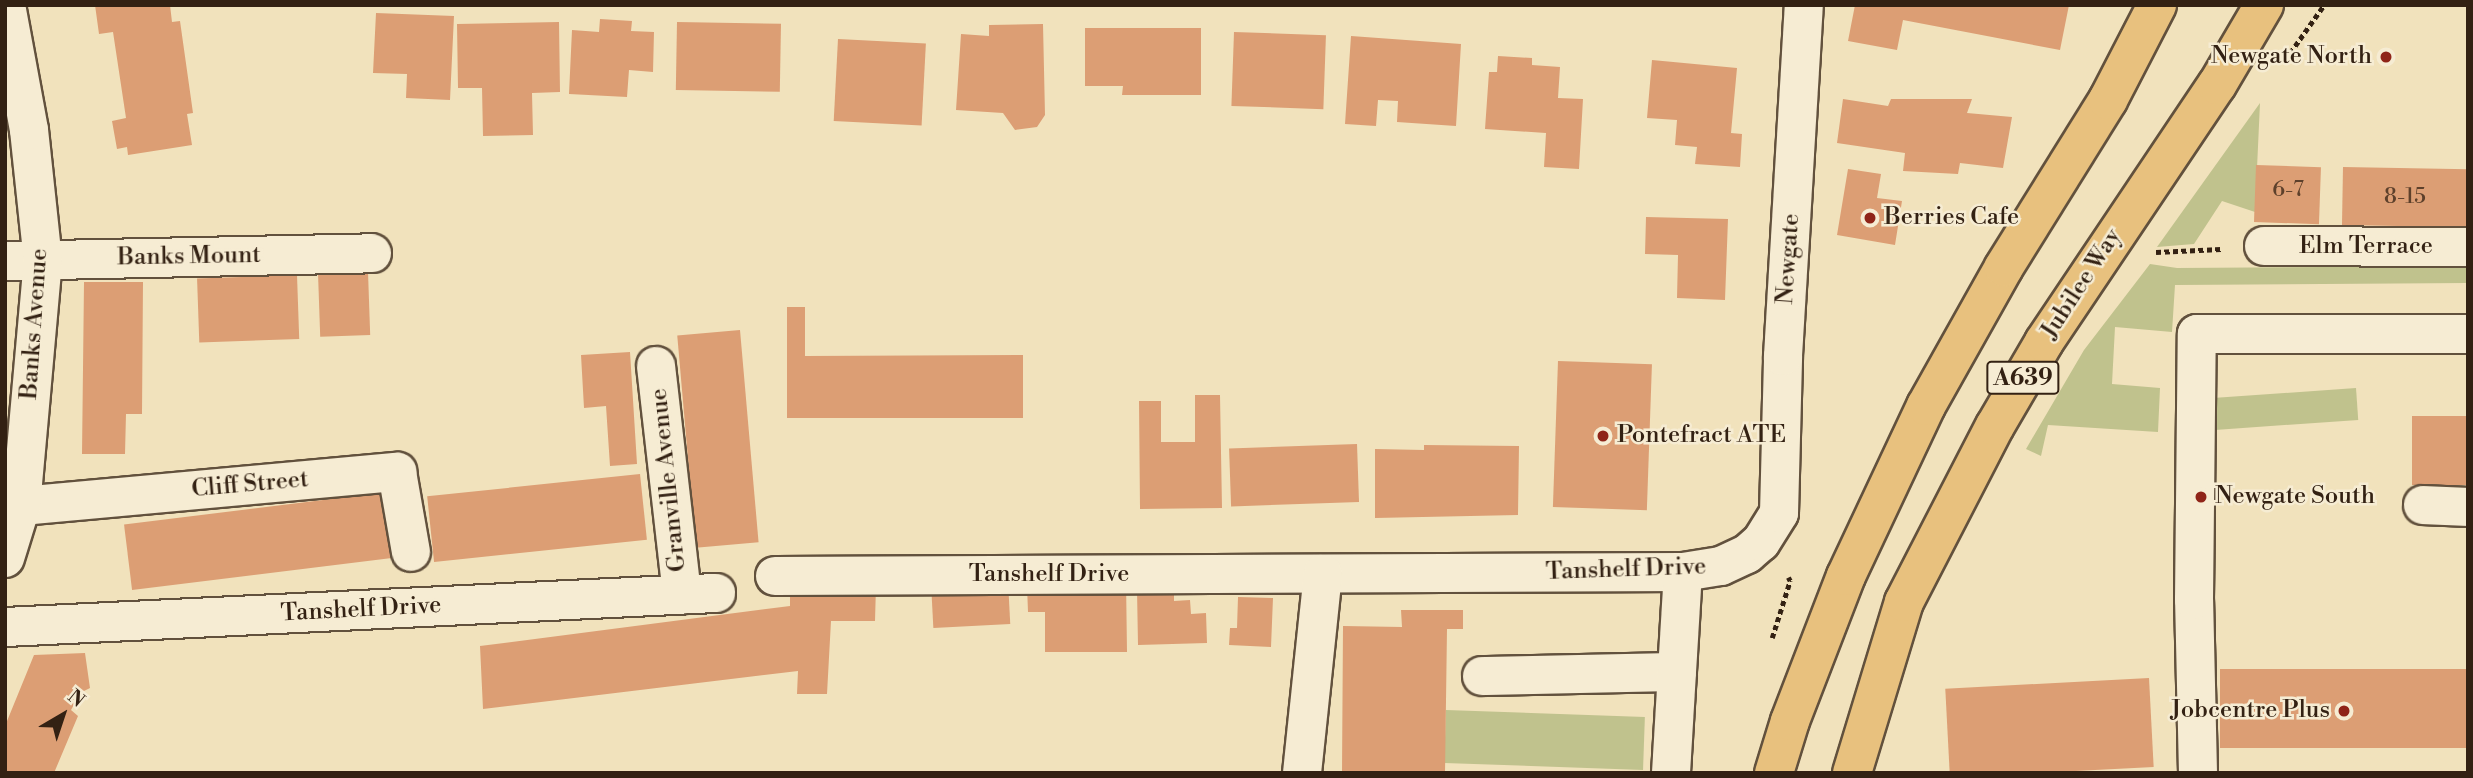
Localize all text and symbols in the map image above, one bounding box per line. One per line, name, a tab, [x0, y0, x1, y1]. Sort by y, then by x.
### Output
place label: Newgate North	[2211, 43, 2372, 71]
marker: Newgate North	[2378, 49, 2394, 65]
house number: 6-7	[2272, 177, 2304, 203]
house number: 8-15	[2384, 184, 2426, 210]
place label: Berries Cafe	[1884, 204, 2019, 232]
marker: Berries Cafe	[1862, 210, 1878, 226]
street label: Newgate	[1771, 213, 1807, 305]
street label: Jubilee Way	[2036, 223, 2128, 345]
street label: Elm Terrace	[2299, 233, 2433, 261]
street label: Banks Mount	[117, 241, 261, 273]
street label: Banks Avenue	[15, 247, 55, 401]
road number: A639	[1986, 358, 2060, 398]
street label: Granville Avenue	[645, 387, 693, 573]
place label: Pontefract ATE	[1617, 422, 1786, 450]
marker: Pontefract ATE	[1595, 428, 1611, 444]
street label: Cliff Street	[190, 466, 310, 504]
place label: Newgate South	[2215, 483, 2375, 511]
marker: Newgate South	[2193, 489, 2209, 505]
street label: Tanshelf Drive	[1545, 553, 1707, 587]
street label: Tanshelf Drive	[969, 561, 1129, 589]
street label: Tanshelf Drive	[280, 591, 442, 629]
north arrow	[28, 680, 98, 750]
text: N	[63, 685, 90, 713]
place label: Jobcentre Plus	[2171, 697, 2330, 725]
marker: Jobcentre Plus	[2336, 703, 2352, 719]

